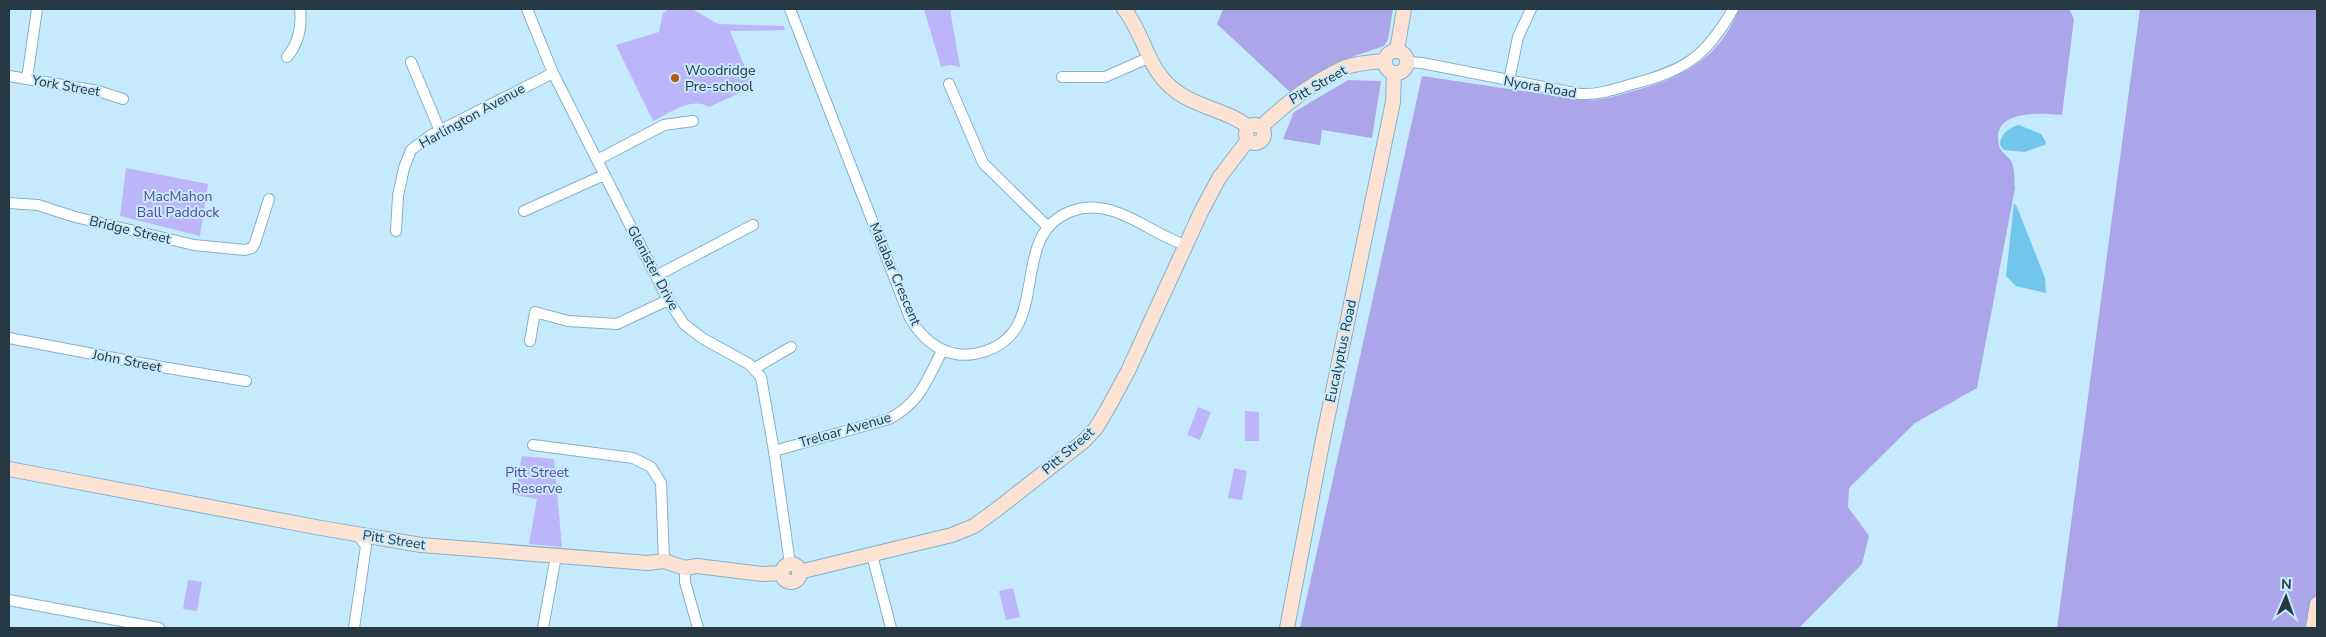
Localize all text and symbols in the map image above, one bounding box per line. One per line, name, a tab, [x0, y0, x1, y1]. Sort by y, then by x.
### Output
place label: Woodridge Pre-school	[685, 61, 755, 96]
street label: Pitt Street	[1286, 61, 1350, 109]
street label: York Street	[29, 70, 102, 101]
street label: Nyora Road	[1502, 71, 1578, 103]
marker: Woodridge Pre-school	[669, 72, 681, 84]
street label: Harlington Avenue	[416, 79, 528, 153]
park label: MacMahon Ball Paddock	[137, 187, 220, 222]
street label: Bridge Street	[87, 211, 173, 249]
street label: Malabar Crescent	[865, 220, 925, 329]
street label: Glenister Drive	[623, 222, 683, 314]
street label: Eucalyptus Road	[1321, 298, 1361, 404]
street label: John Street	[90, 345, 163, 377]
street label: Treloar Avenue	[797, 408, 893, 452]
street label: Pitt Street	[1038, 423, 1098, 479]
park label: Pitt Street Reserve	[505, 463, 569, 498]
street label: Pitt Street	[361, 526, 427, 554]
north arrow	[2261, 572, 2311, 622]
text: N	[2281, 575, 2292, 594]

